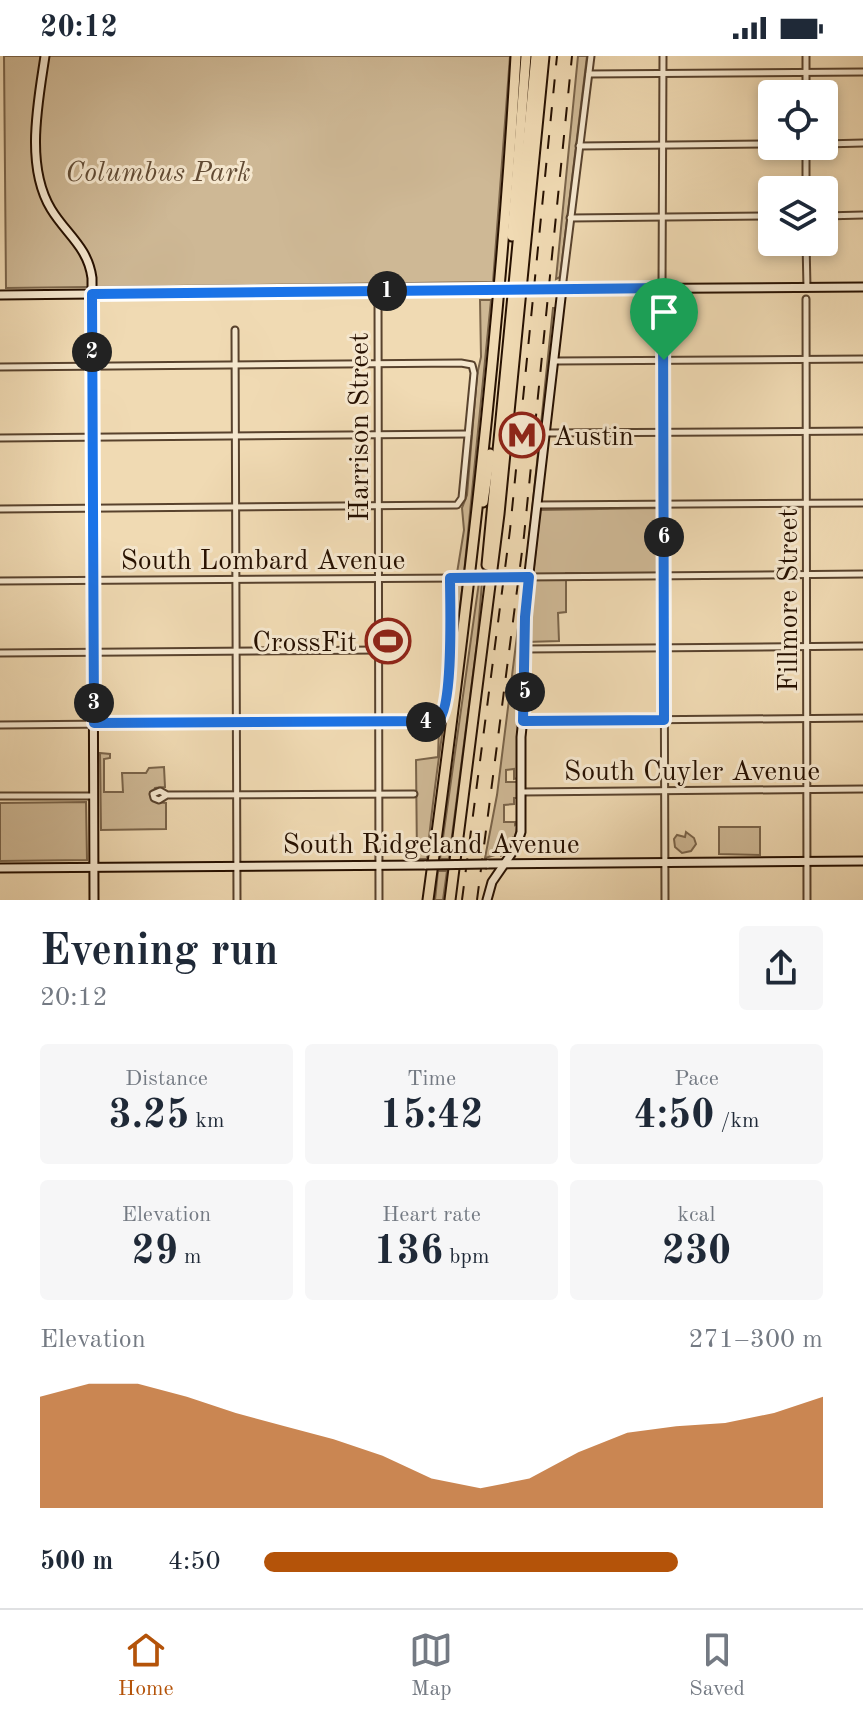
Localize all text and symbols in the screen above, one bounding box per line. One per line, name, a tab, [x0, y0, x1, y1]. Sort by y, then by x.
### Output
text: 20:12	[40, 13, 118, 43]
map controls	[758, 80, 838, 256]
button: locate	[758, 80, 838, 160]
park label: Columbus Park	[65, 160, 251, 188]
button: layers	[758, 176, 838, 256]
pin: 1	[367, 271, 407, 311]
pin	[630, 278, 698, 360]
text: 1	[381, 280, 393, 302]
icon: arrive	[642, 290, 686, 334]
pin: 2	[72, 332, 112, 372]
street label: Harrison Street	[347, 332, 375, 522]
text: 2	[86, 341, 98, 363]
metro station icon: Austin	[498, 411, 546, 459]
place label: Austin	[553, 424, 634, 452]
street label: Fillmore Street	[776, 508, 804, 692]
pin: 6	[644, 517, 684, 557]
text: 6	[658, 526, 670, 548]
street label: South Lombard Avenue	[121, 548, 406, 576]
sports icon: CrossFit	[364, 617, 412, 665]
place label: CrossFit	[252, 630, 357, 658]
pin: 5	[505, 672, 545, 712]
text: 5	[519, 681, 531, 703]
pin: 3	[74, 683, 114, 723]
text: 3	[88, 692, 100, 714]
pin: 4	[406, 702, 446, 742]
text: 4	[420, 711, 432, 733]
street label: South Cuyler Avenue	[564, 759, 820, 787]
street label: South Ridgeland Avenue	[282, 832, 580, 860]
button: share	[739, 926, 823, 1010]
text: Evening run	[40, 930, 278, 974]
text: 20:12	[40, 985, 108, 1011]
text: Distance	[125, 1068, 208, 1090]
text: Time	[407, 1068, 456, 1090]
text: Pace	[674, 1068, 719, 1090]
text: 3.25	[109, 1097, 189, 1137]
text: 15:42	[380, 1097, 484, 1137]
text: 4:50	[634, 1097, 714, 1137]
text: km	[189, 1110, 224, 1132]
text: /km	[714, 1110, 759, 1132]
text: Elevation	[122, 1204, 211, 1226]
text: Heart rate	[382, 1204, 481, 1226]
text: kcal	[678, 1204, 715, 1226]
text: 29	[131, 1233, 178, 1273]
text: 136	[374, 1233, 443, 1273]
text: 230	[662, 1233, 731, 1273]
text: m	[178, 1246, 202, 1268]
text: bpm	[443, 1246, 489, 1268]
text: Elevation	[40, 1327, 146, 1353]
text: 271–300 m	[688, 1327, 823, 1353]
text: 500 m	[40, 1549, 113, 1575]
text: 4:50	[168, 1549, 221, 1575]
tab: Home	[118, 1628, 174, 1703]
tab: Map	[409, 1628, 453, 1703]
tab: Saved	[689, 1628, 745, 1703]

